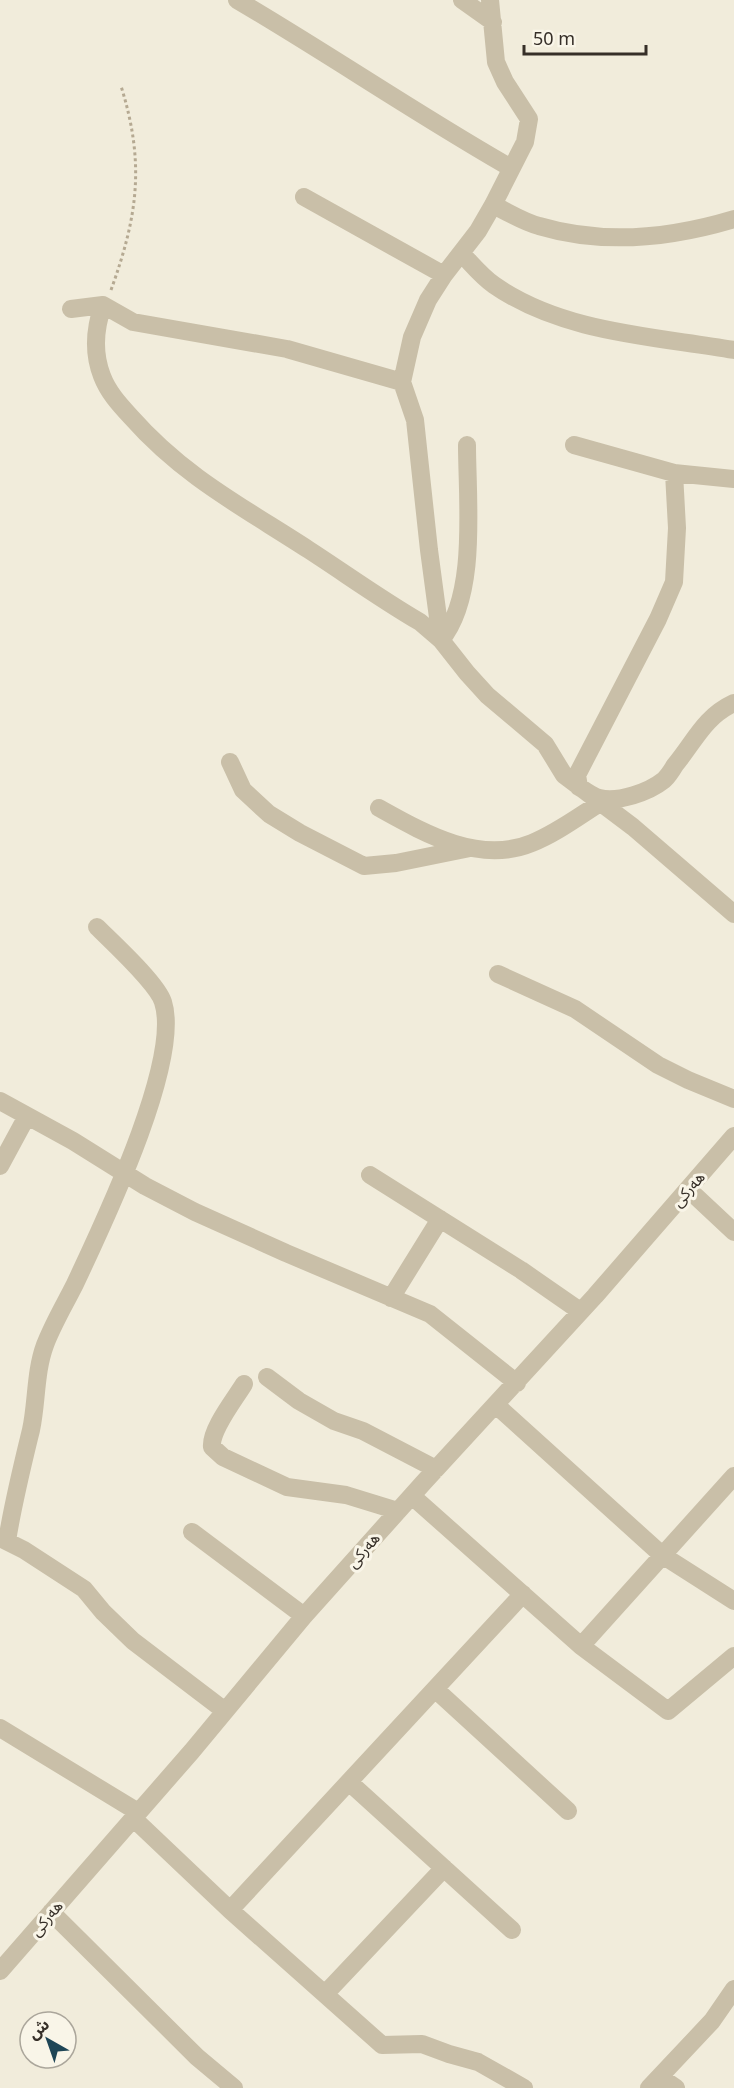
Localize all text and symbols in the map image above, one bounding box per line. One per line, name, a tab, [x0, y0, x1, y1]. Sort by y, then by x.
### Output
scale bar	[524, 18, 646, 56]
text: 50 m	[533, 26, 575, 50]
street label: هەرکی	[666, 1166, 710, 1212]
street label: هەرکی	[341, 1527, 385, 1573]
street label: هەرکی	[25, 1895, 67, 1941]
north arrow	[18, 2010, 78, 2070]
text: ش	[23, 2013, 54, 2044]

